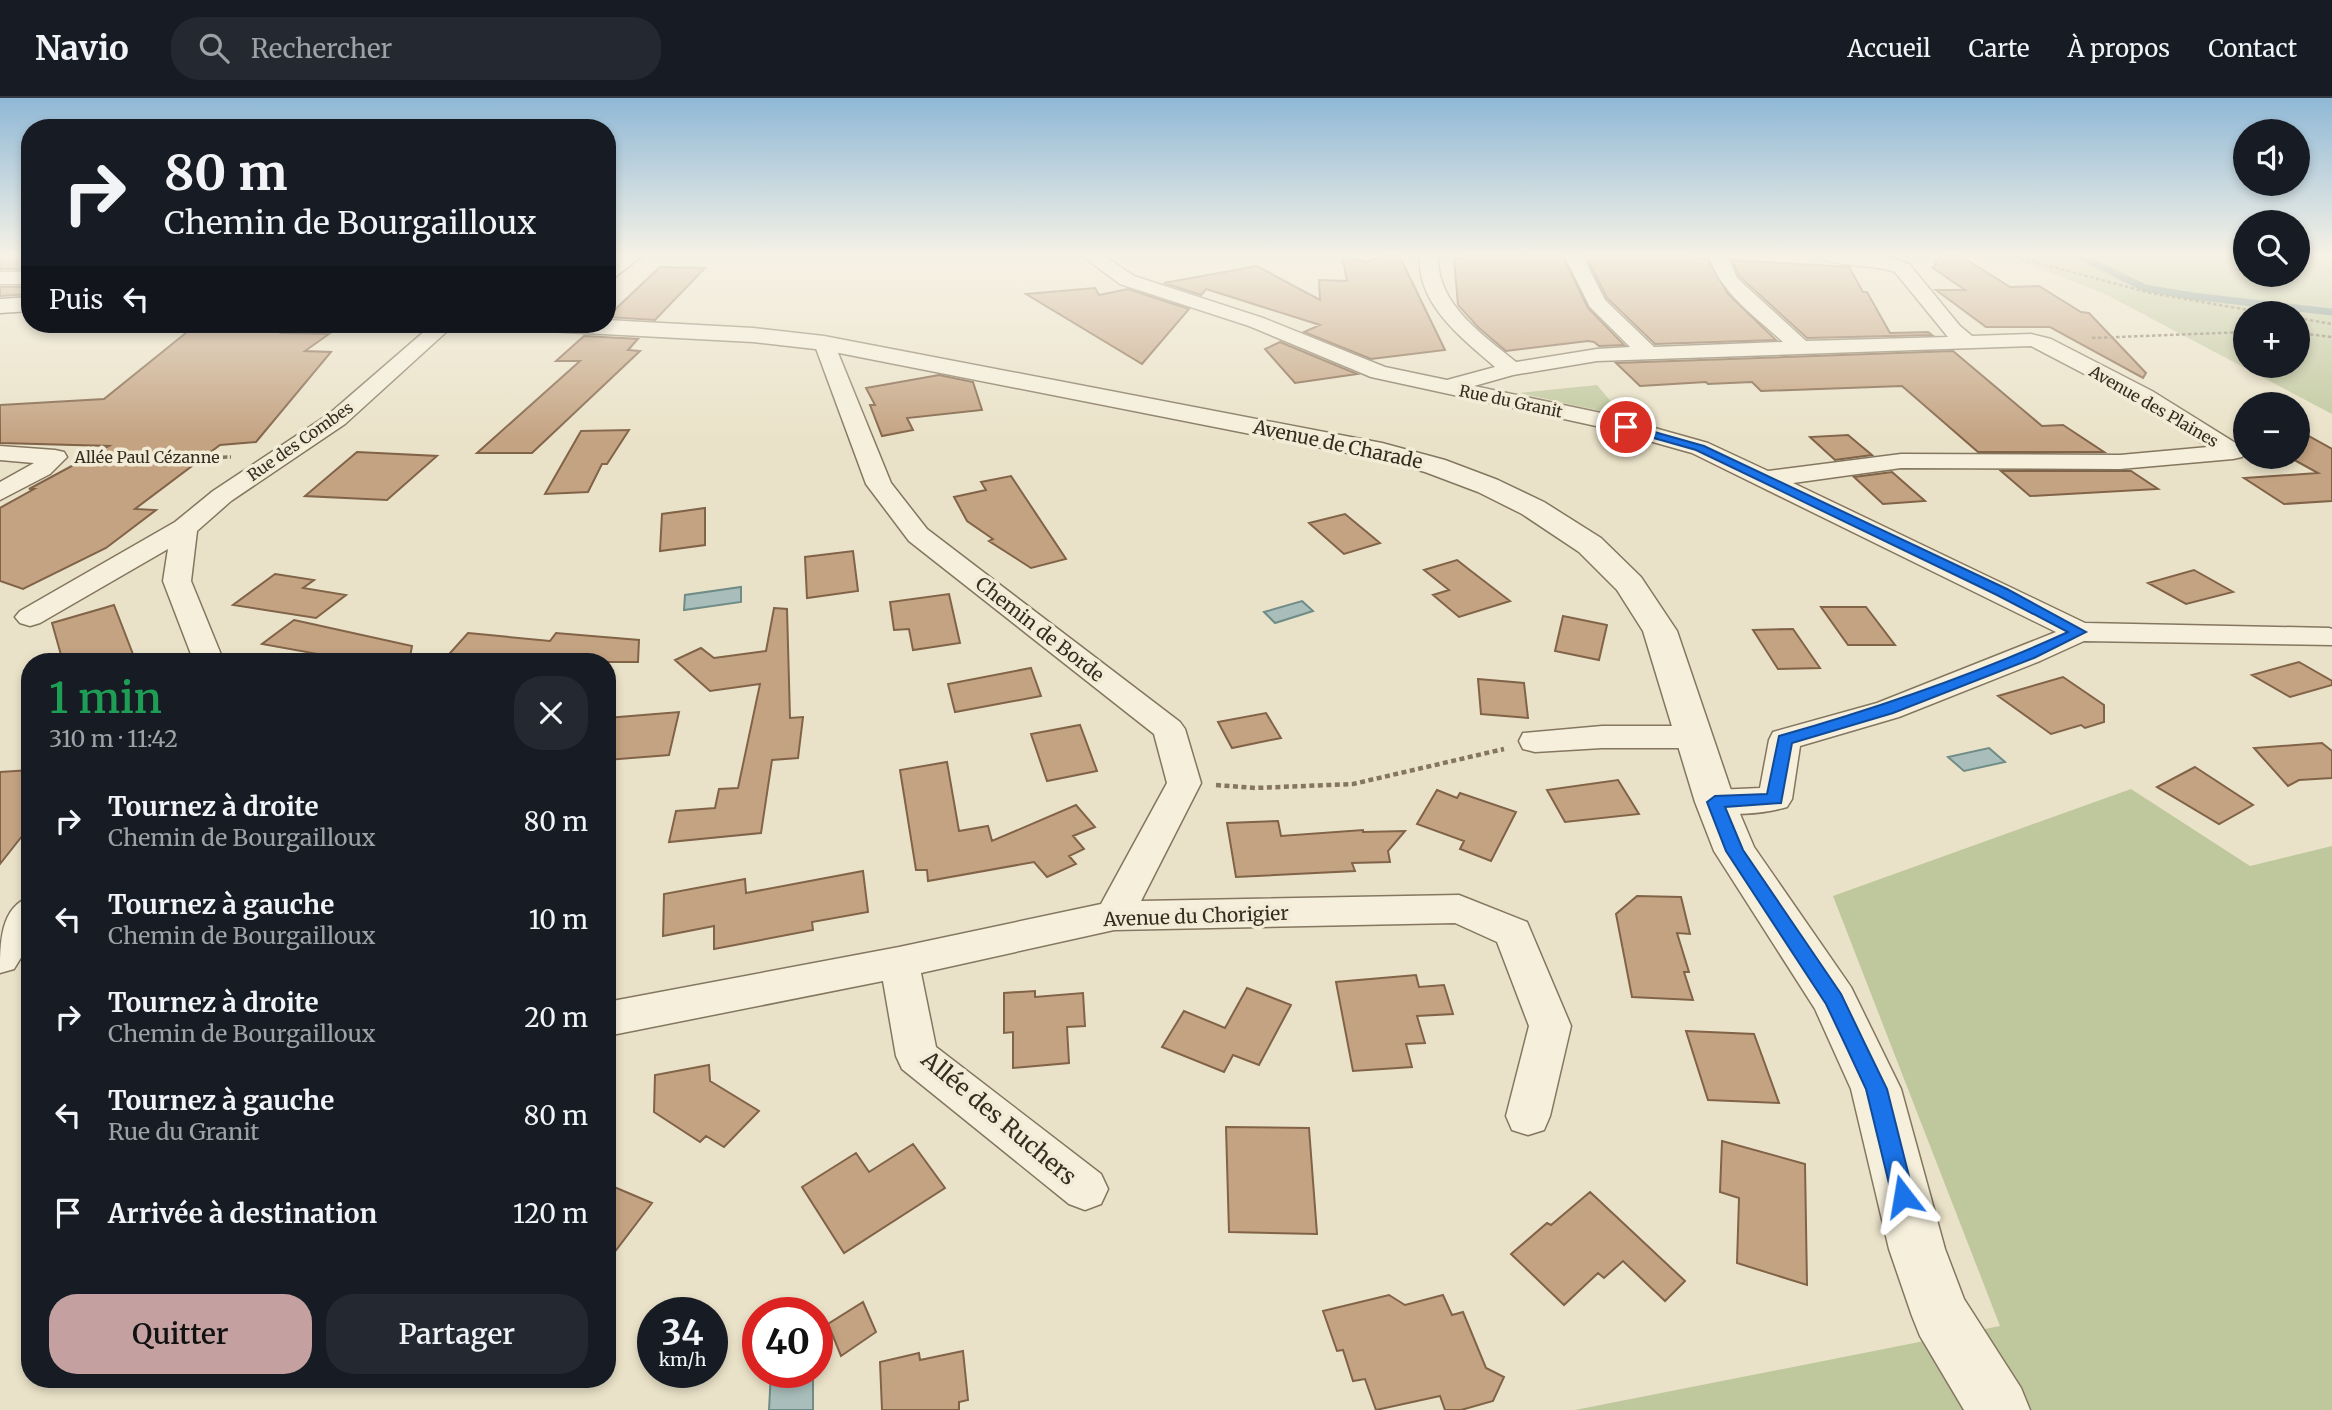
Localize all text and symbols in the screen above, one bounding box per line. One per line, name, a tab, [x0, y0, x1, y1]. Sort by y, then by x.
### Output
search box	[171, 17, 661, 80]
text: Navio	[35, 28, 129, 69]
icon: search	[195, 29, 233, 67]
text: Rechercher	[251, 32, 392, 65]
text: Accueil	[1847, 33, 1931, 64]
text: Carte	[1969, 33, 2030, 64]
text: À propos	[2068, 33, 2170, 64]
text: Contact	[2208, 33, 2297, 64]
map controls	[2233, 119, 2310, 469]
button: sound	[2233, 119, 2310, 196]
text: 80 m	[164, 142, 287, 203]
icon: right	[49, 147, 140, 238]
text: Chemin de Bourgailloux	[164, 203, 536, 243]
button: search	[2233, 210, 2310, 287]
icon: left	[117, 280, 155, 318]
text: Puis	[49, 283, 103, 316]
button: +	[2233, 301, 2310, 378]
street label: Avenue des Plaines	[2085, 360, 2222, 451]
street label: Rue du Granit	[1457, 380, 1565, 422]
button: −	[2233, 392, 2310, 469]
street label: Rue des Combes	[243, 397, 357, 485]
pin	[1596, 397, 1656, 457]
icon: arrive	[1607, 408, 1645, 446]
street label: Avenue de Charade	[1250, 414, 1425, 474]
street label: Allée Paul Cézanne	[73, 447, 220, 467]
street label: Chemin de Borde	[971, 571, 1109, 687]
text: 1 min	[49, 672, 162, 724]
button: close	[514, 676, 588, 750]
text: 310 m · 11:42	[49, 724, 178, 753]
text: Tournez à droite	[108, 790, 319, 823]
icon: right	[49, 802, 87, 840]
text: 80 m	[524, 805, 588, 838]
text: Chemin de Bourgailloux	[108, 823, 376, 852]
text: Tournez à gauche	[108, 888, 334, 921]
icon: left	[49, 900, 87, 938]
street label: Avenue du Chorigier	[1102, 901, 1290, 931]
text: 10 m	[529, 903, 588, 936]
text: Chemin de Bourgailloux	[108, 921, 376, 950]
text: Tournez à droite	[108, 986, 319, 1019]
icon: right	[49, 998, 87, 1036]
text: 20 m	[524, 1001, 588, 1034]
text: Chemin de Bourgailloux	[108, 1019, 376, 1048]
street label: Allée des Ruchers	[915, 1044, 1083, 1191]
text: Tournez à gauche	[108, 1084, 334, 1117]
icon: left	[49, 1096, 87, 1134]
text: 80 m	[524, 1099, 588, 1132]
text: Rue du Granit	[108, 1117, 259, 1146]
position arrow	[1866, 1159, 1940, 1233]
icon: arrive	[49, 1194, 87, 1232]
text: Arrivée à destination	[108, 1197, 377, 1230]
text: 120 m	[513, 1197, 588, 1230]
button: Quitter	[49, 1294, 312, 1374]
button: Partager	[326, 1294, 588, 1374]
speed limit sign: 40	[742, 1297, 833, 1388]
text: 34	[662, 1311, 703, 1355]
text: km/h	[659, 1348, 706, 1371]

